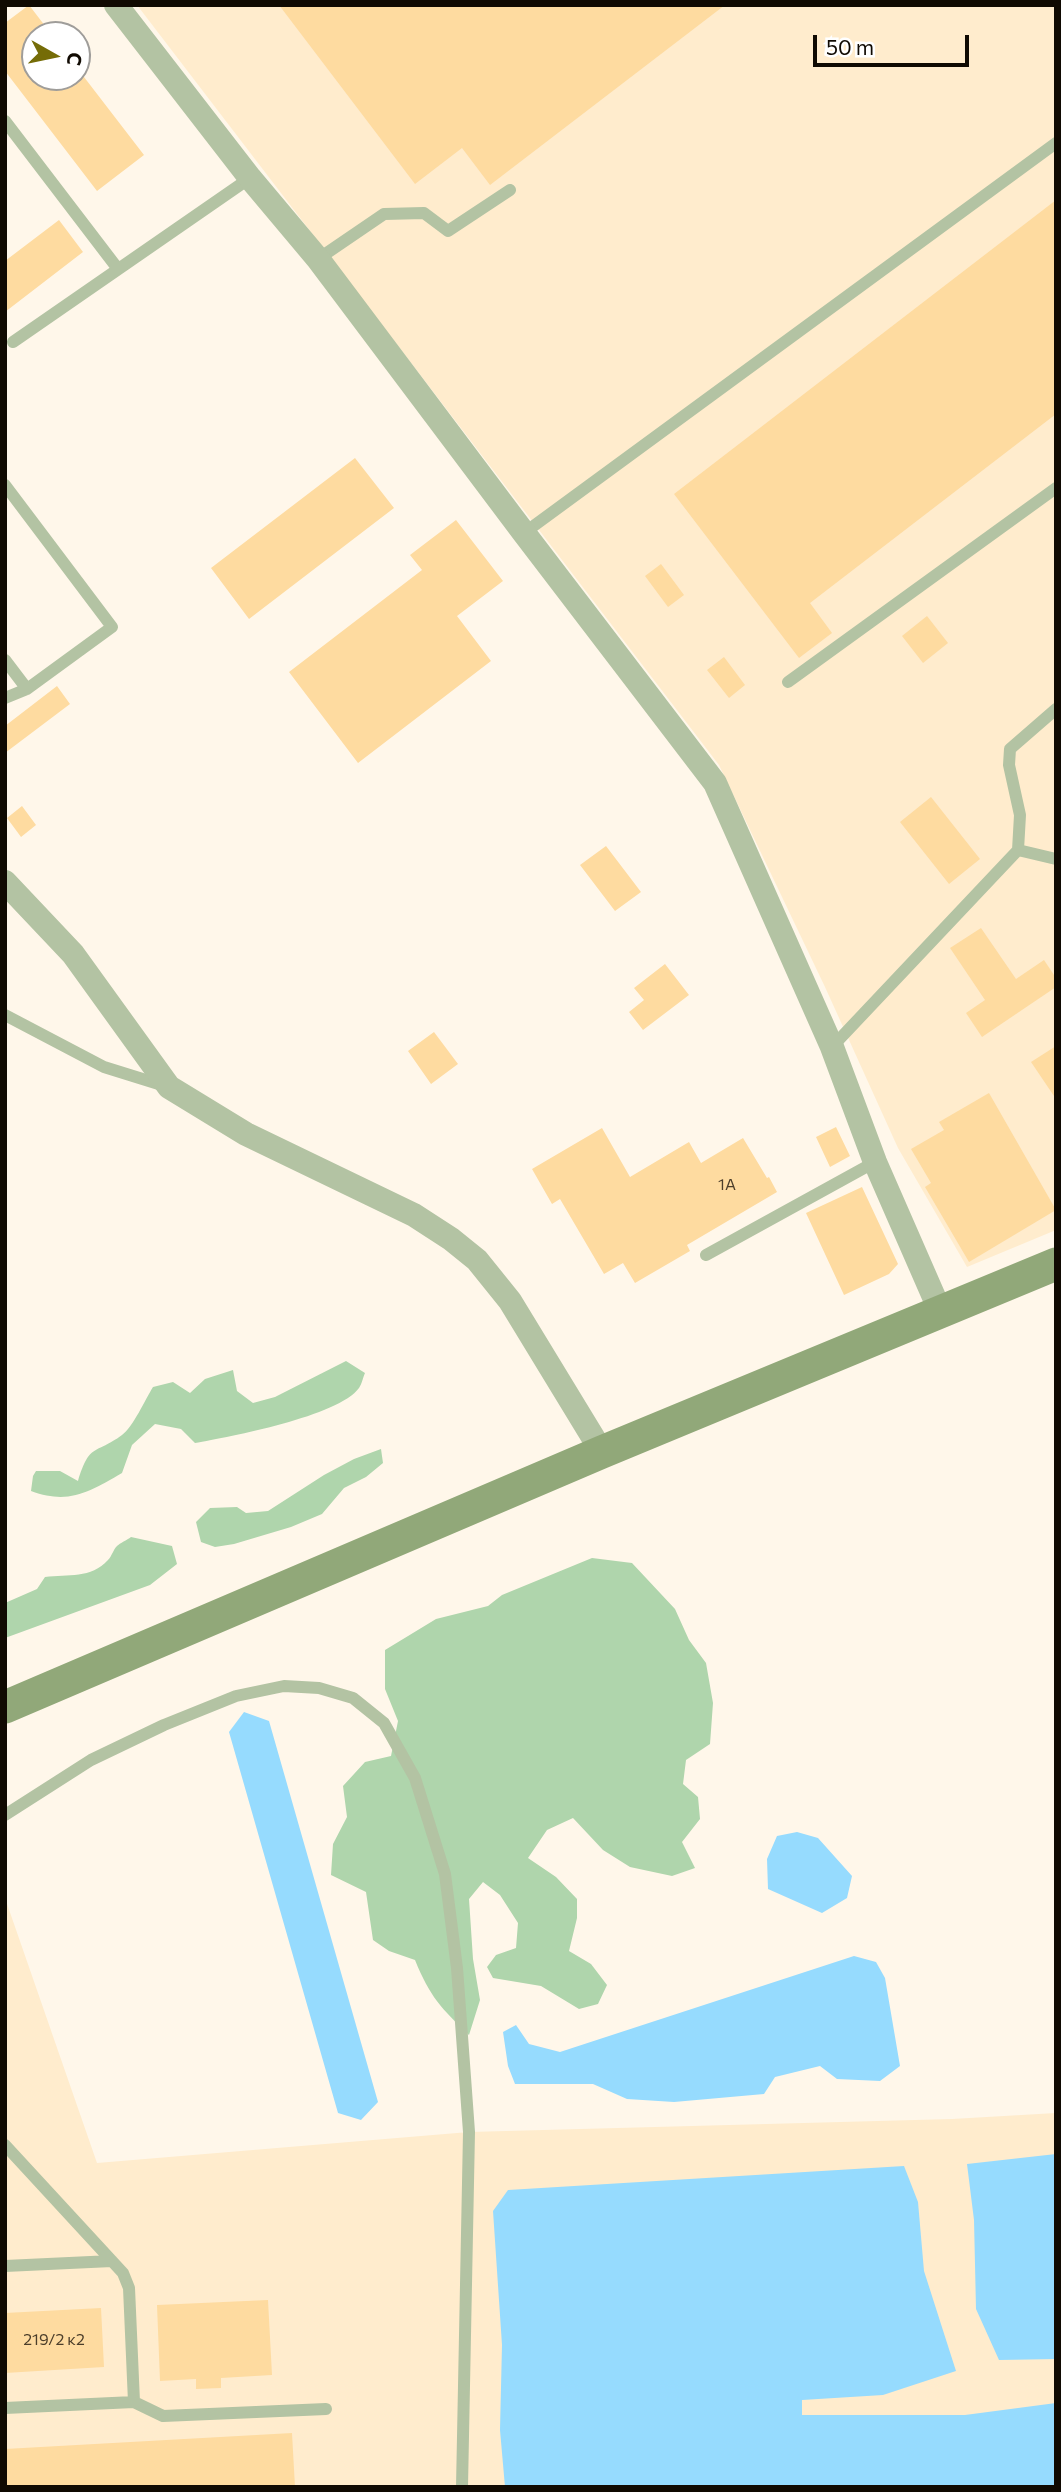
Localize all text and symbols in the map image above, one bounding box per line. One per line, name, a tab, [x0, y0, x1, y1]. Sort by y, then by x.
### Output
north arrow	[21, 21, 91, 91]
scale bar	[816, 21, 972, 65]
text: 50 m	[826, 34, 874, 59]
text: С	[63, 51, 88, 67]
house number: 1А	[718, 1175, 736, 1195]
house number: 219/2 к2	[23, 2330, 85, 2350]

